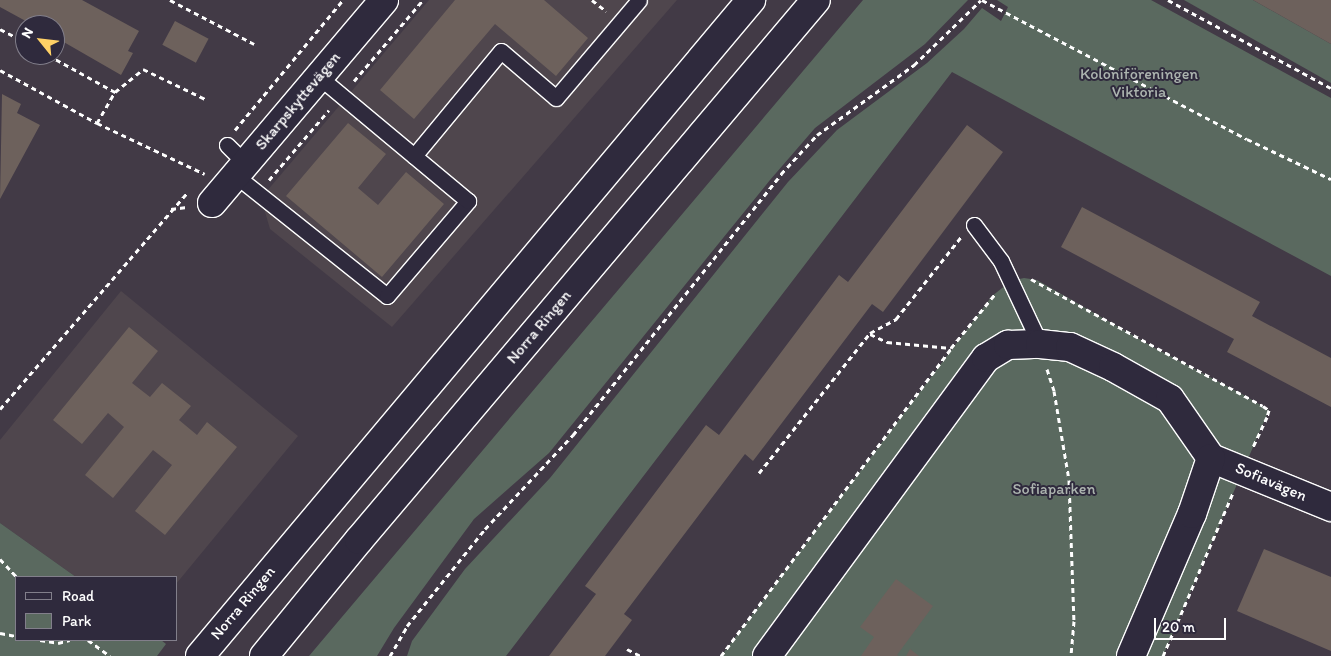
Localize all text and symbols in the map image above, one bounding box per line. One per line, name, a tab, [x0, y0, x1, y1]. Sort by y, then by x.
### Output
north arrow	[15, 15, 65, 65]
text: N	[18, 25, 37, 41]
street label: Skarpskyttevägen	[251, 48, 345, 154]
park label: Koloniföreningen Viktoria	[1080, 64, 1198, 102]
street label: Norra Ringen	[503, 286, 575, 368]
street label: Sofiavägen	[1232, 458, 1310, 506]
park label: Sofiaparken	[1013, 479, 1095, 499]
street label: Norra Ringen	[207, 562, 279, 644]
legend	[15, 576, 178, 641]
text: Road	[62, 587, 94, 605]
scale bar	[1156, 608, 1228, 640]
text: Park	[62, 612, 92, 630]
text: 20 m	[1162, 618, 1195, 636]

